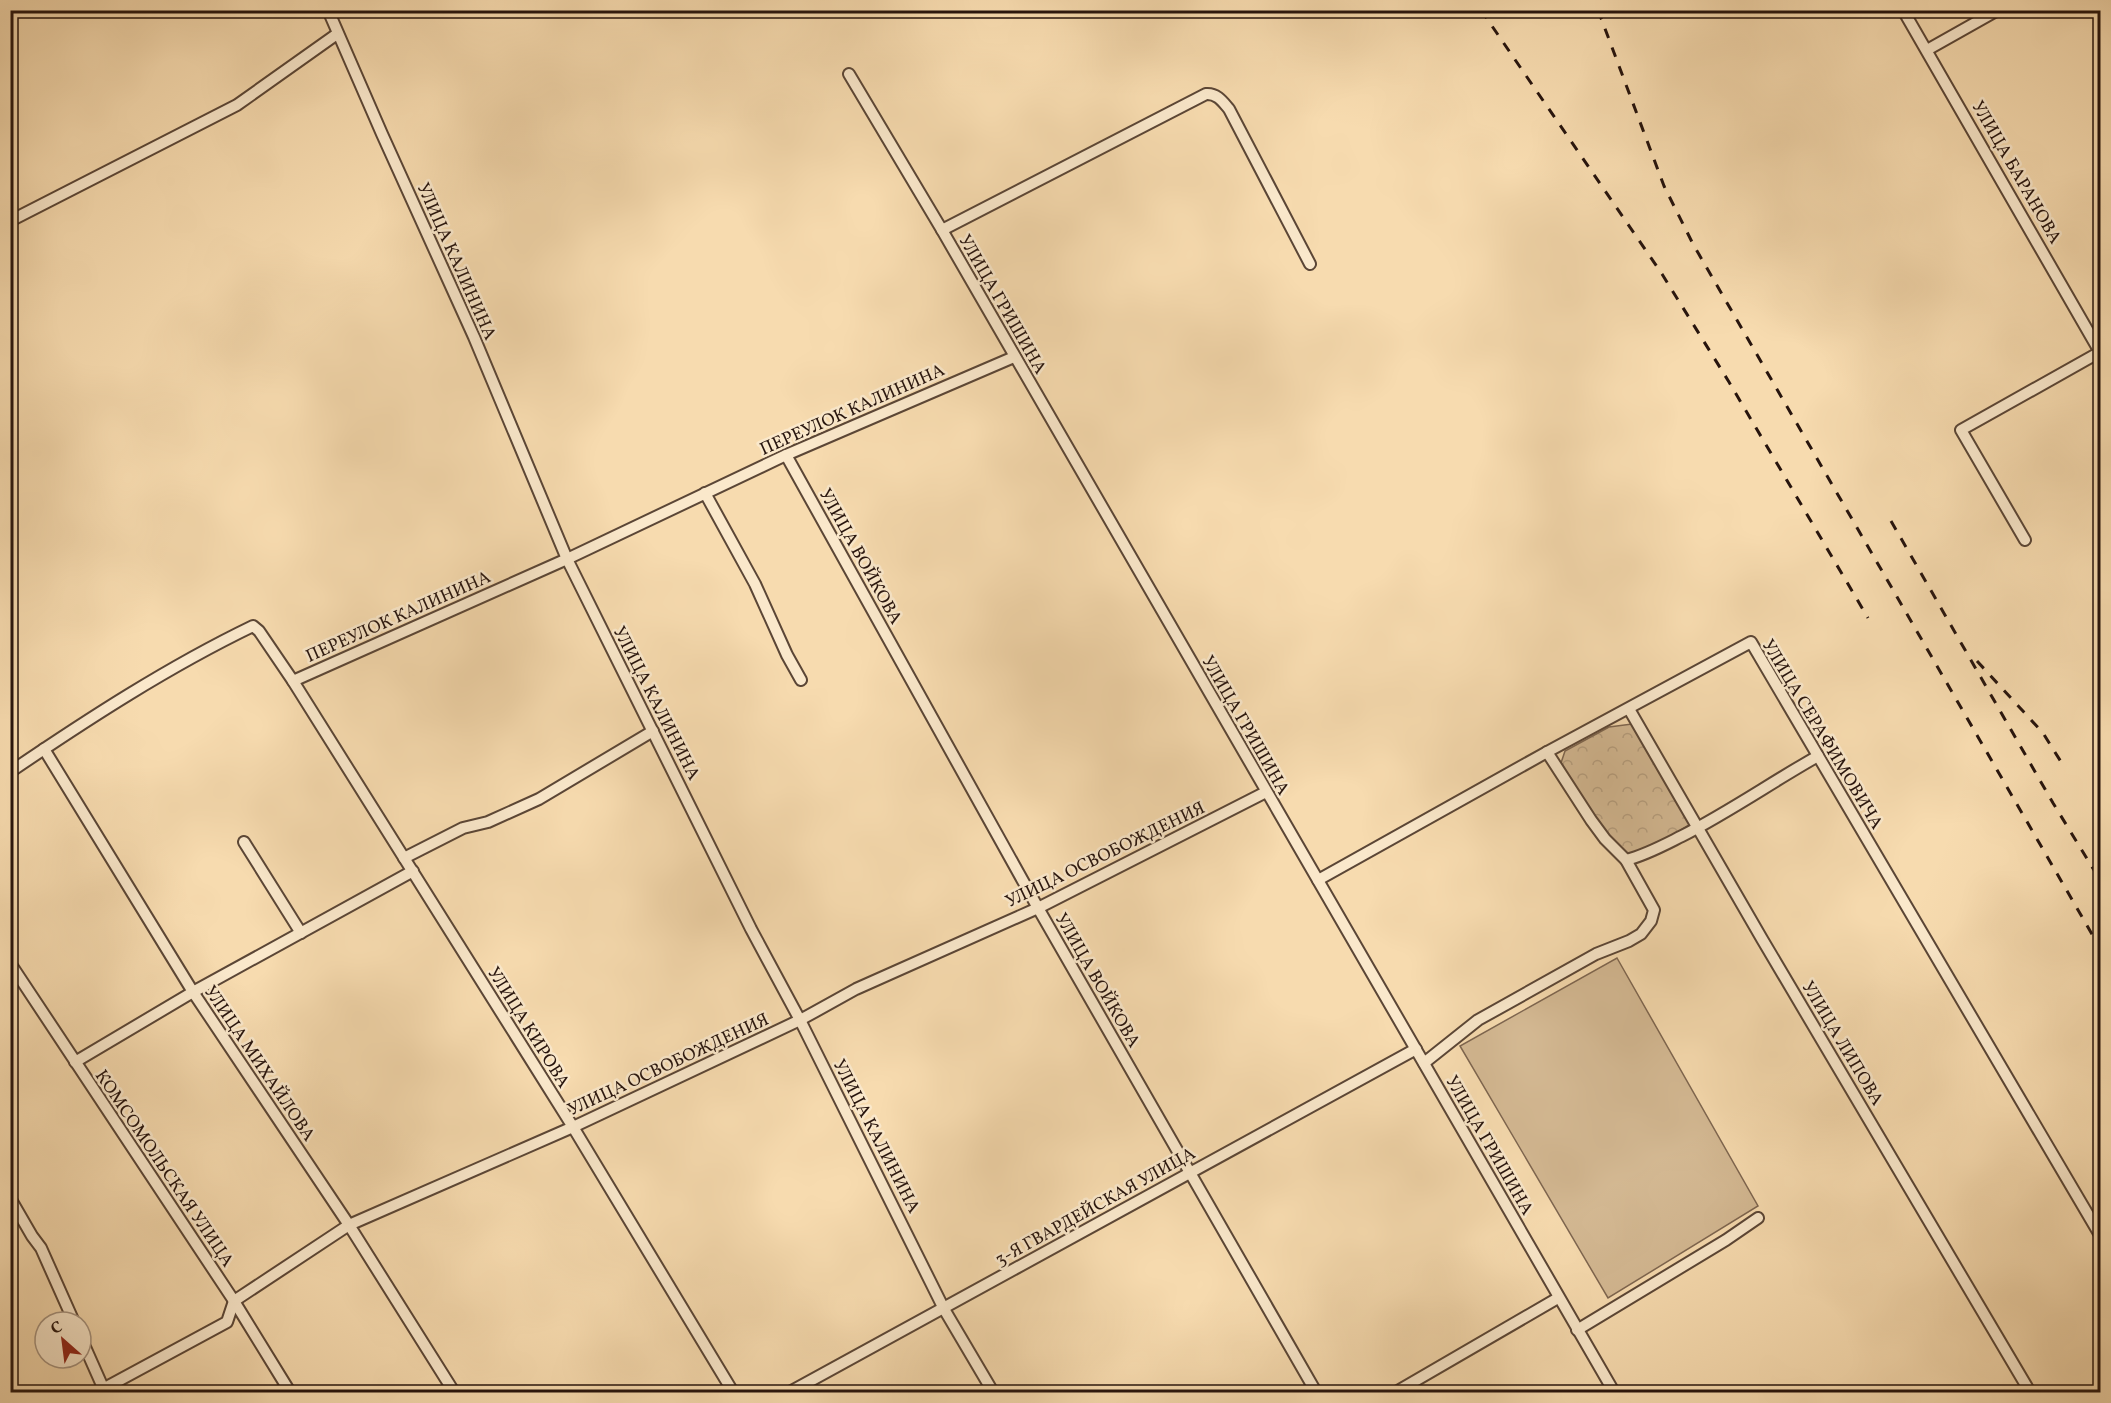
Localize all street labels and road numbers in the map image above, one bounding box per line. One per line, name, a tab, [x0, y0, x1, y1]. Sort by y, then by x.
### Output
street label: УЛИЦА БАРАНОВА	[1965, 97, 2067, 249]
street label: УЛИЦА КАЛИНИНА	[410, 179, 502, 345]
street label: УЛИЦА ГРИШИНА	[952, 230, 1052, 379]
street label: ПЕРЕУЛОК КАЛИНИНА	[756, 358, 949, 463]
street label: УЛИЦА ВОЙКОВА	[812, 484, 908, 630]
street label: ПЕРЕУЛОК КАЛИНИНА	[302, 565, 495, 670]
street label: УЛИЦА КАЛИНИНА	[606, 622, 705, 785]
street label: УЛИЦА СЕРАФИМОВИЧА	[1755, 635, 1889, 835]
street label: УЛИЦА ГРИШИНА	[1195, 651, 1295, 800]
street label: УЛИЦА ОСВОБОЖДЕНИЯ	[1002, 796, 1210, 915]
street label: УЛИЦА ВОЙКОВА	[1048, 909, 1146, 1053]
street label: УЛИЦА КИРОВА	[480, 962, 575, 1093]
street label: УЛИЦА ЛИПОВА	[1795, 977, 1889, 1111]
street label: УЛИЦА МИХАЙЛОВА	[197, 981, 320, 1147]
street label: УЛИЦА ОСВОБОЖДЕНИЯ	[564, 1008, 773, 1123]
street label: УЛИЦА КАЛИНИНА	[826, 1055, 925, 1218]
street label: КОМСОМОЛЬСКАЯ УЛИЦА	[88, 1065, 239, 1273]
street label: УЛИЦА ГРИШИНА	[1439, 1071, 1539, 1220]
street label: 3-Я ГВАРДЕЙСКАЯ УЛИЦА	[991, 1141, 1201, 1273]

